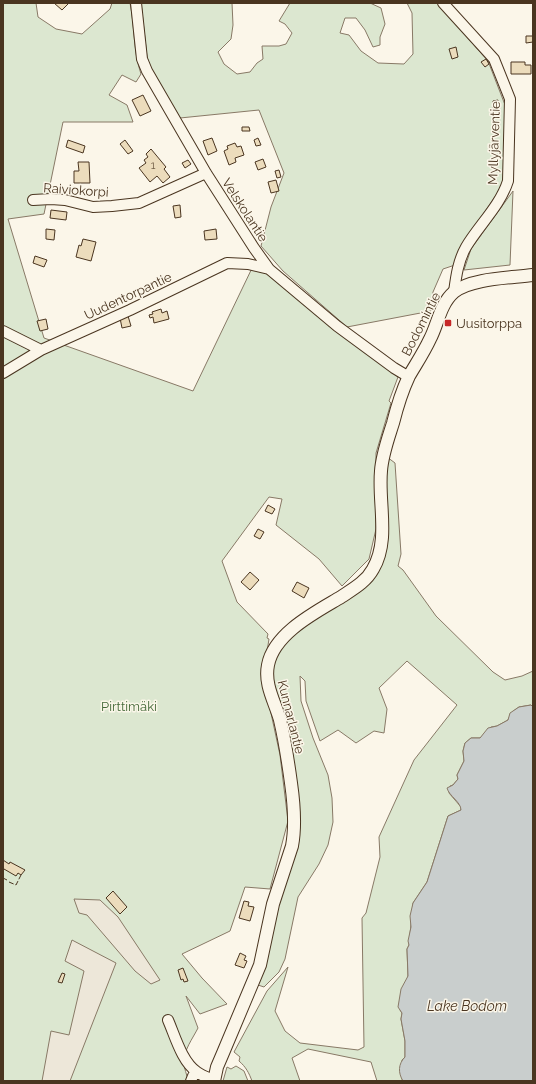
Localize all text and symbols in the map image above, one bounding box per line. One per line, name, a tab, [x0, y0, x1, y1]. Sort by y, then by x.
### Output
street label: Myllyjärventie	[485, 101, 503, 185]
house number: 1	[151, 159, 156, 172]
street label: Velskolantie	[219, 175, 271, 245]
street label: Raiviokorpi	[43, 180, 109, 200]
street label: Uudentorpantie	[82, 269, 174, 323]
street label: Bodomintie	[399, 289, 444, 358]
place label: Uusitorppa	[456, 316, 522, 331]
marker: Uusitorppa	[443, 318, 453, 328]
street label: Kunnarlantie	[275, 678, 308, 756]
park label: Pirttimäki	[101, 699, 157, 714]
water label: Lake Bodom	[427, 998, 507, 1014]

